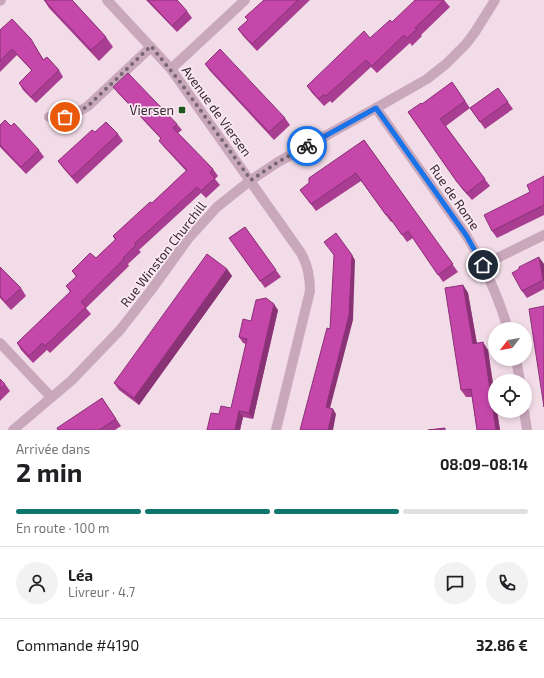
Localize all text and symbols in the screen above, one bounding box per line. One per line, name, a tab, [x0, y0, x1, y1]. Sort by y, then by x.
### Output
street label: Avenue de Viersen	[179, 63, 255, 159]
pin	[48, 100, 82, 134]
place label: Viersen	[130, 102, 174, 118]
marker: Viersen	[177, 105, 187, 115]
icon: bag	[54, 106, 76, 128]
courier	[287, 126, 327, 166]
icon: bike	[296, 135, 318, 157]
street label: Rue de Rome	[427, 161, 483, 233]
street label: Rue Winston Churchill	[117, 198, 209, 310]
pin	[466, 248, 500, 282]
icon: home	[472, 254, 494, 276]
north arrow	[488, 322, 532, 366]
map controls	[488, 322, 532, 418]
button: locate	[488, 374, 532, 418]
text: Arrivée dans	[16, 441, 90, 457]
text: 08:09–08:14	[440, 455, 528, 473]
text: 2 min	[16, 456, 82, 487]
text: En route · 100 m	[16, 520, 110, 536]
button: person	[16, 562, 58, 604]
button: chat	[434, 562, 476, 604]
button: phone	[486, 562, 528, 604]
text: Léa	[68, 566, 93, 584]
text: Livreur · 4.7	[68, 584, 135, 600]
text: Commande #4190	[16, 636, 139, 654]
text: 32.86 €	[476, 636, 528, 654]

